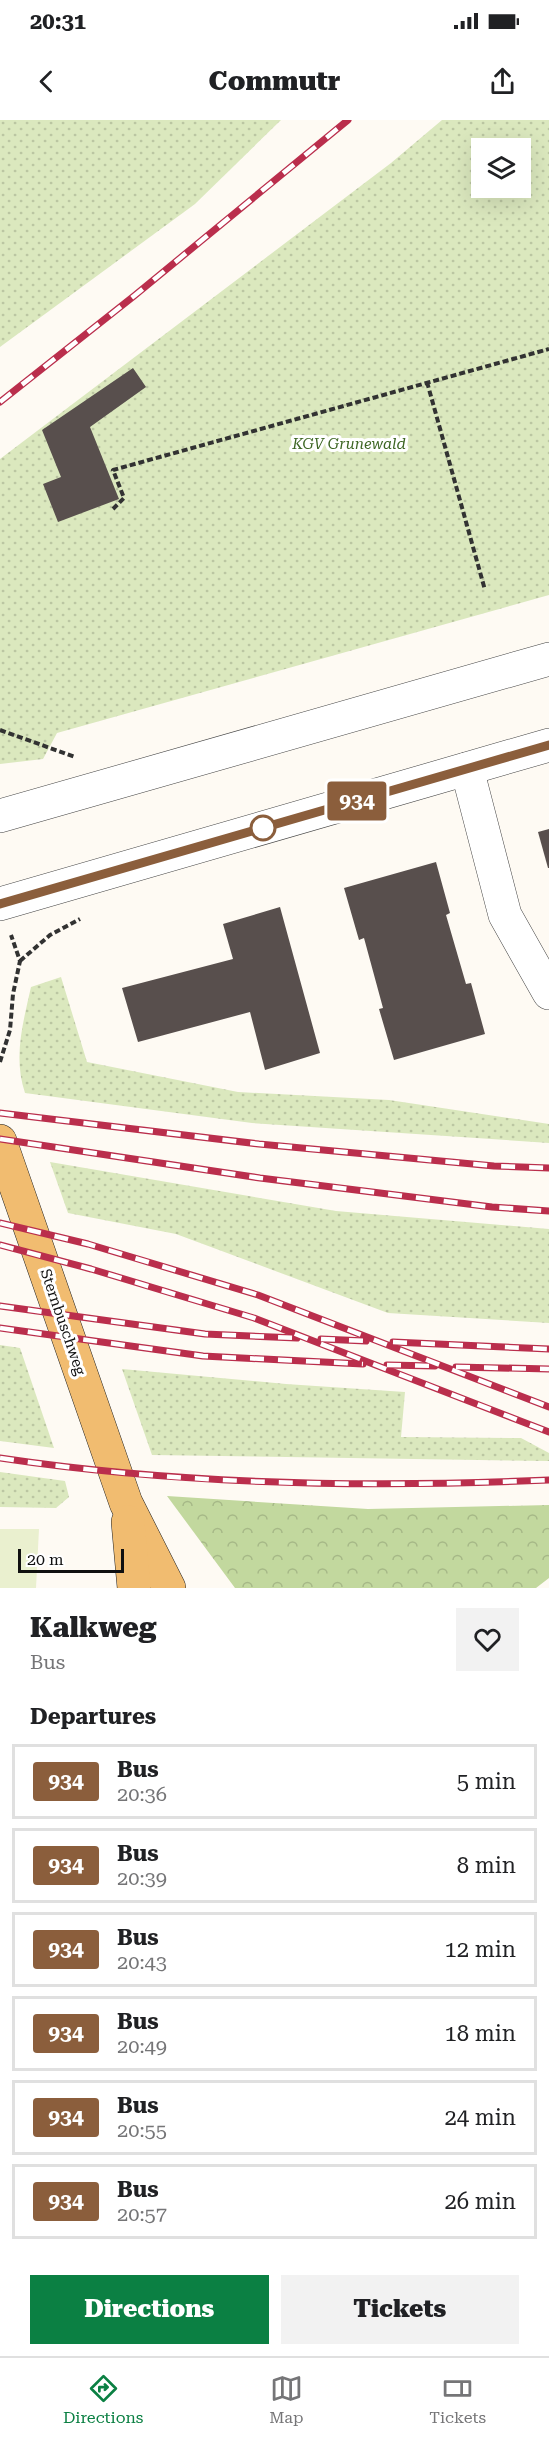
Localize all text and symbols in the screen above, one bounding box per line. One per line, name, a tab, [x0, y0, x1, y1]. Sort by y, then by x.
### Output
text: 20:31	[30, 9, 86, 34]
icon: back	[30, 65, 63, 98]
text: Commutr	[209, 65, 340, 97]
icon: share	[486, 65, 519, 98]
map controls	[471, 138, 531, 198]
button: layers	[471, 138, 531, 198]
park label: KGV Grunewald	[291, 435, 406, 453]
line badge: 934	[322, 782, 392, 820]
text: 934	[339, 789, 375, 813]
unlabelled marker	[250, 815, 276, 841]
street label: Sternbuschweg	[36, 1266, 90, 1378]
scale bar	[18, 1546, 124, 1574]
text: 20 m	[27, 1550, 64, 1569]
button: heart	[456, 1608, 519, 1671]
text: Kalkweg	[30, 1611, 156, 1644]
text: Bus	[30, 1650, 65, 1674]
text: Departures	[30, 1704, 156, 1729]
text: Bus	[117, 1757, 159, 1782]
text: 934	[48, 1769, 84, 1793]
text: 5 min	[457, 1769, 516, 1794]
text: 20:36	[117, 1782, 167, 1806]
text: Bus	[117, 1841, 159, 1866]
text: 934	[48, 1853, 84, 1877]
text: 8 min	[457, 1853, 516, 1878]
text: 20:39	[117, 1866, 167, 1890]
text: Bus	[117, 1925, 159, 1950]
text: 934	[48, 1937, 84, 1961]
text: 12 min	[445, 1937, 516, 1962]
text: 20:43	[117, 1950, 167, 1974]
text: Bus	[117, 2009, 159, 2034]
text: 934	[48, 2021, 84, 2045]
text: 18 min	[445, 2021, 516, 2046]
text: 20:49	[117, 2034, 167, 2058]
text: Bus	[117, 2093, 159, 2118]
text: 934	[48, 2105, 84, 2129]
text: 24 min	[445, 2105, 516, 2130]
text: 20:55	[117, 2118, 167, 2142]
text: Bus	[117, 2177, 159, 2202]
text: 934	[48, 2189, 84, 2213]
text: 26 min	[445, 2189, 516, 2214]
text: 20:57	[117, 2202, 167, 2226]
button: Directions	[30, 2275, 269, 2344]
button: Tickets	[281, 2275, 519, 2344]
tab: Directions	[63, 2372, 143, 2427]
tab: Map	[269, 2372, 303, 2427]
tab: Tickets	[429, 2372, 486, 2427]

